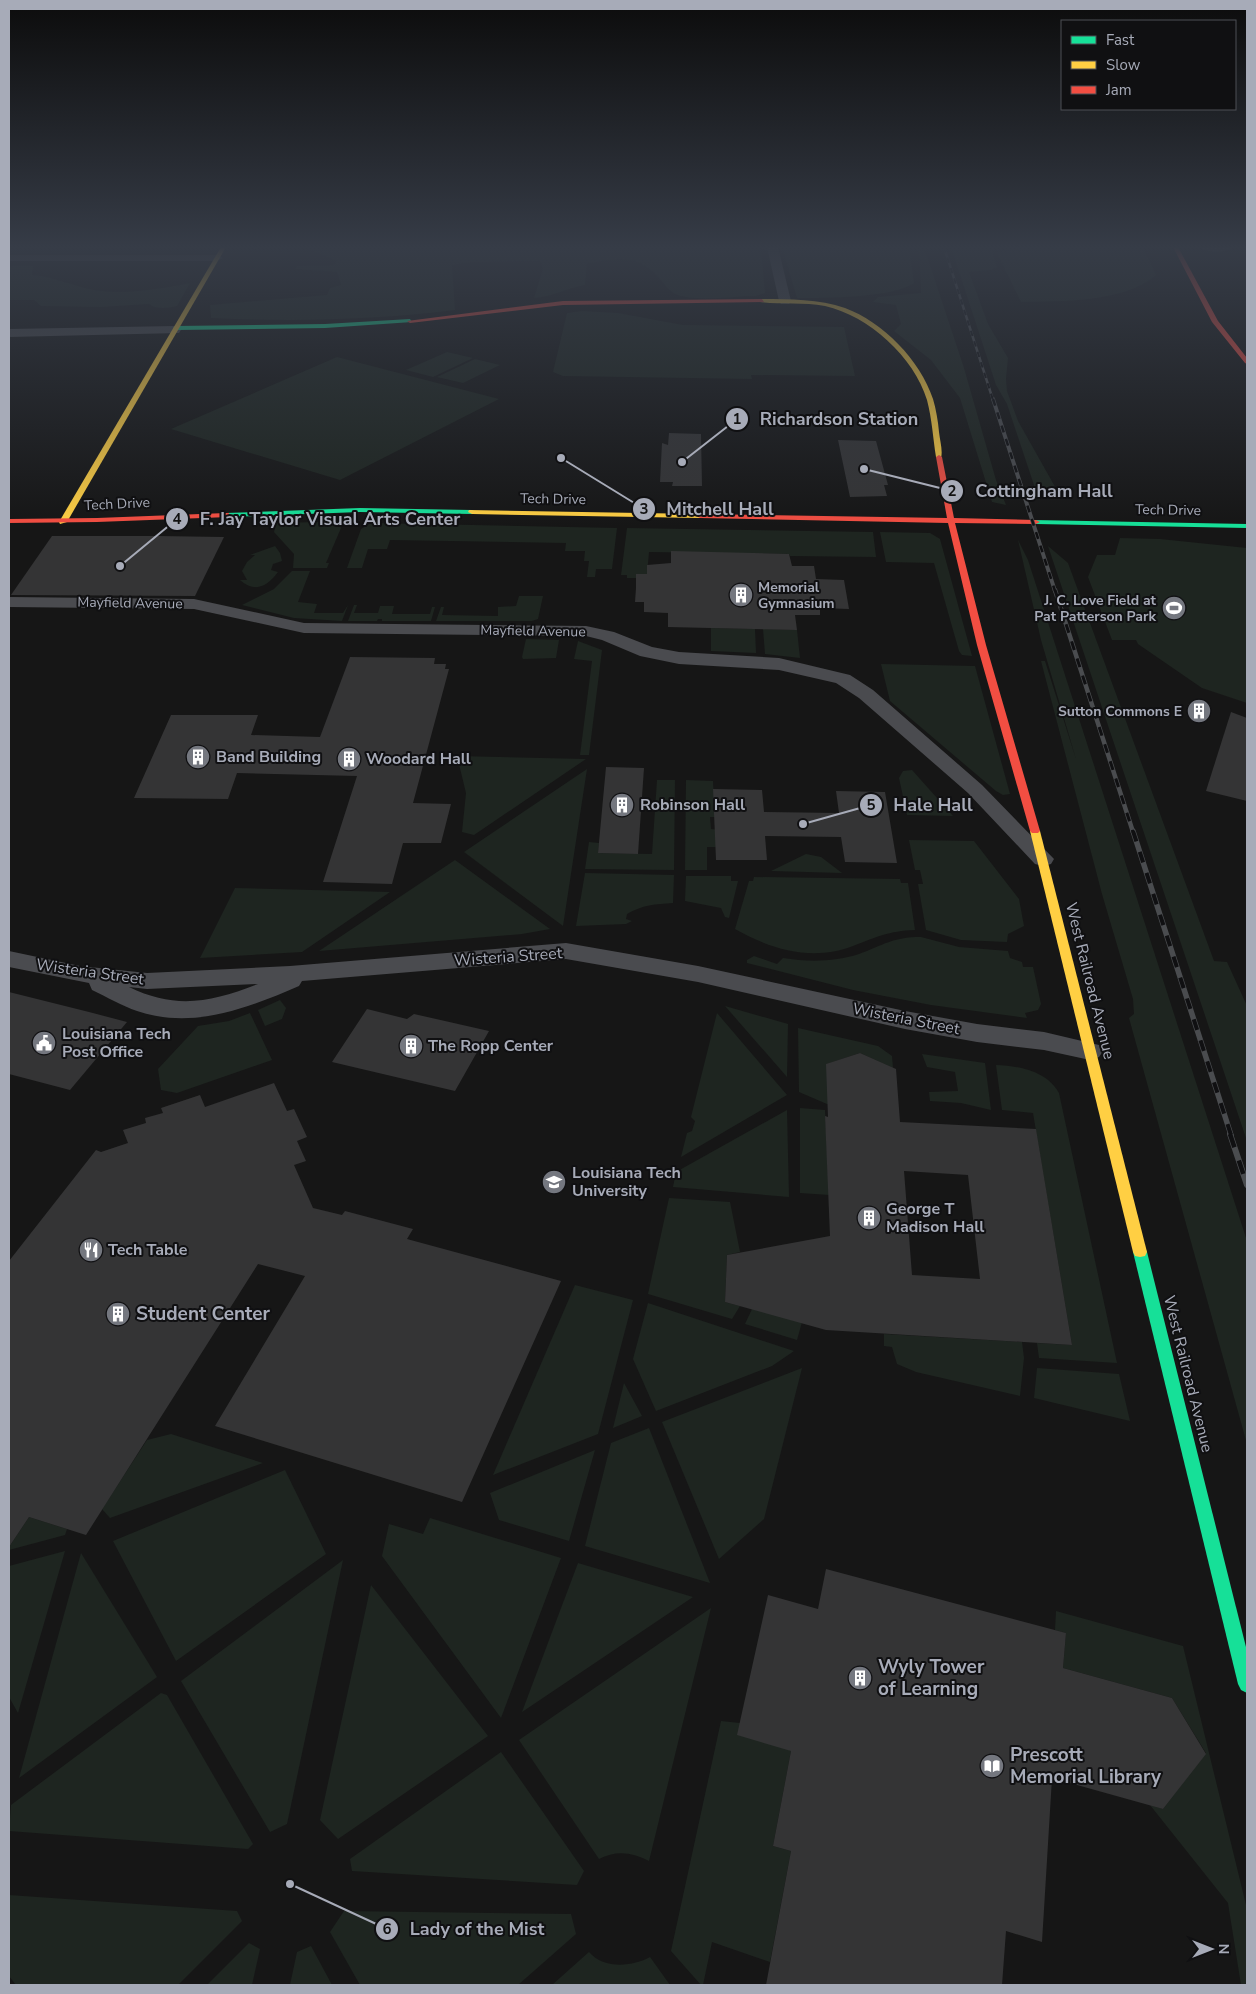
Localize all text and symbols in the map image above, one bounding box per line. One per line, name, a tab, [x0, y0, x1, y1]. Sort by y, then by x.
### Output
legend	[1061, 20, 1236, 110]
text: Fast	[1106, 30, 1135, 50]
text: Slow	[1106, 55, 1141, 75]
text: Jam	[1105, 80, 1132, 100]
callout: Richardson Station	[725, 403, 928, 436]
text: Richardson Station	[760, 407, 918, 431]
text: 1	[732, 409, 742, 429]
callout: Cottingham Hall	[940, 474, 1122, 507]
text: Cottingham Hall	[975, 479, 1113, 503]
text: 2	[947, 481, 957, 501]
street label: Tech Drive	[520, 489, 586, 509]
street label: Tech Drive	[84, 493, 150, 515]
callout: Mitchell Hall	[631, 493, 784, 526]
text: Mitchell Hall	[666, 497, 774, 521]
text: 3	[639, 499, 649, 519]
street label: Tech Drive	[1135, 500, 1201, 520]
callout: F. Jay Taylor Visual Arts Center	[164, 502, 470, 535]
text: F. Jay Taylor Visual Arts Center	[200, 507, 460, 531]
text: 4	[172, 509, 182, 529]
place label: Memorial Gymnasium	[758, 578, 835, 613]
building icon: Memorial Gymnasium	[728, 582, 754, 608]
place label: J. C. Love Field at Pat Patterson Park	[1034, 591, 1157, 626]
street label: Mayfield Avenue	[77, 593, 183, 613]
sports icon: J. C. Love Field at Pat Patterson Park	[1161, 595, 1187, 621]
street label: Mayfield Avenue	[480, 621, 586, 641]
building icon: Sutton Commons E	[1186, 698, 1212, 724]
place label: Sutton Commons E	[1058, 702, 1182, 721]
building icon: Band Building	[185, 744, 211, 770]
place label: Band Building	[216, 746, 321, 768]
building icon: Woodard Hall	[336, 746, 362, 772]
place label: Woodard Hall	[366, 748, 471, 770]
callout: Hale Hall	[858, 789, 982, 822]
building icon: Robinson Hall	[609, 792, 635, 818]
text: Hale Hall	[893, 793, 973, 817]
place label: Robinson Hall	[640, 794, 745, 816]
text: 5	[866, 795, 876, 815]
street label: West Railroad Avenue	[1060, 900, 1120, 1062]
street label: Wisteria Street	[453, 942, 563, 972]
street label: Wisteria Street	[35, 954, 146, 991]
street label: Wisteria Street	[851, 998, 962, 1040]
place label: Louisiana Tech Post Office	[62, 1023, 171, 1063]
public building icon: Louisiana Tech Post Office	[31, 1030, 57, 1056]
building icon: The Ropp Center	[398, 1033, 424, 1059]
place label: The Ropp Center	[428, 1035, 554, 1057]
place label: Louisiana Tech University	[572, 1162, 681, 1202]
school or university icon: Louisiana Tech University	[541, 1169, 567, 1195]
place label: George T Madison Hall	[886, 1198, 984, 1238]
building icon: George T Madison Hall	[856, 1205, 882, 1231]
restaurant icon: Tech Table	[78, 1237, 104, 1263]
place label: Tech Table	[108, 1239, 188, 1261]
street label: West Railroad Avenue	[1158, 1293, 1218, 1455]
building icon: Student Center	[105, 1301, 131, 1327]
place label: Student Center	[136, 1301, 271, 1327]
place label: Wyly Tower of Learning	[878, 1654, 985, 1702]
building icon: Wyly Tower of Learning	[847, 1665, 873, 1691]
place label: Prescott Memorial Library	[1010, 1742, 1162, 1790]
library icon: Prescott Memorial Library	[979, 1753, 1005, 1779]
callout: Lady of the Mist	[375, 1912, 554, 1945]
text: Lady of the Mist	[410, 1917, 544, 1941]
text: 6	[382, 1919, 392, 1939]
north arrow	[1186, 1924, 1236, 1974]
text: N	[1214, 1944, 1233, 1954]

